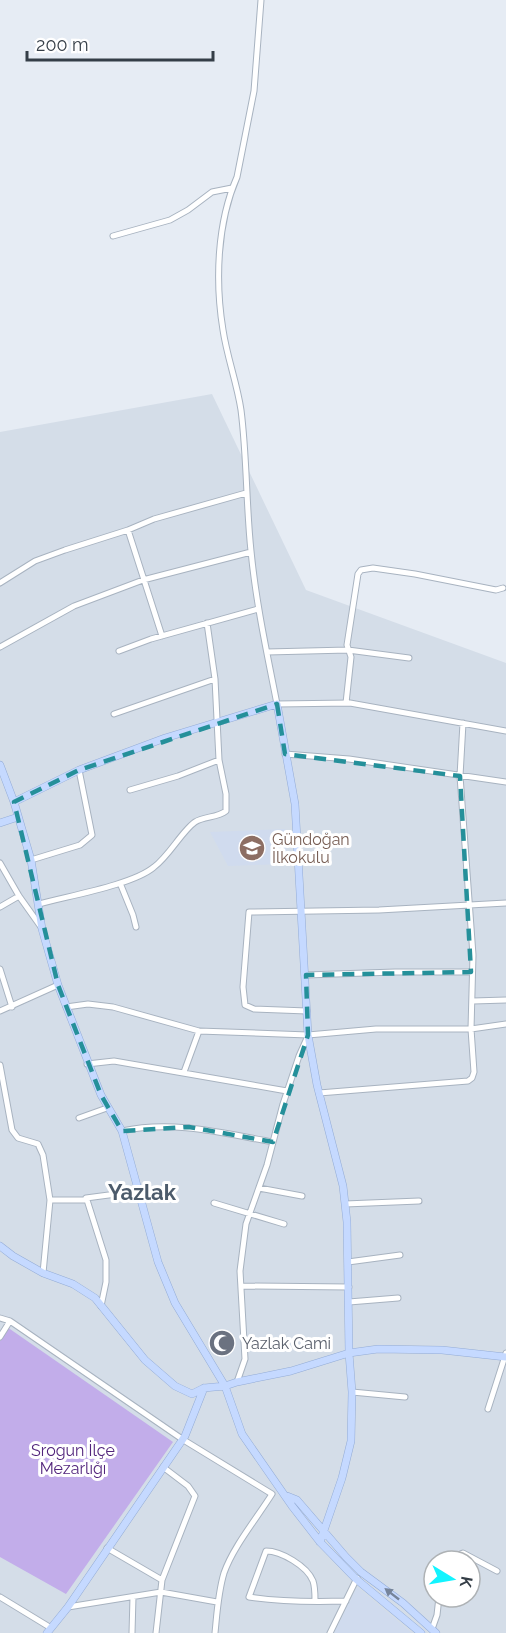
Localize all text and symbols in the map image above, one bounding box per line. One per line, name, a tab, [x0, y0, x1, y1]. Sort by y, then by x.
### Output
scale bar	[27, 24, 213, 62]
text: 200 m	[36, 34, 89, 55]
place label: Gündoğan İlkokulu	[272, 830, 350, 867]
school or university icon: Gündoğan İlkokulu	[237, 833, 267, 863]
district label: Yazlak	[108, 1179, 177, 1205]
mosque icon: Yazlak Cami	[207, 1328, 237, 1358]
place label: Yazlak Cami	[242, 1334, 331, 1353]
park label: Srogun İlçe Mezarlığı	[31, 1440, 115, 1478]
north arrow	[422, 1549, 482, 1609]
text: K	[456, 1575, 477, 1589]
one-way arrow	[384, 1588, 400, 1601]

